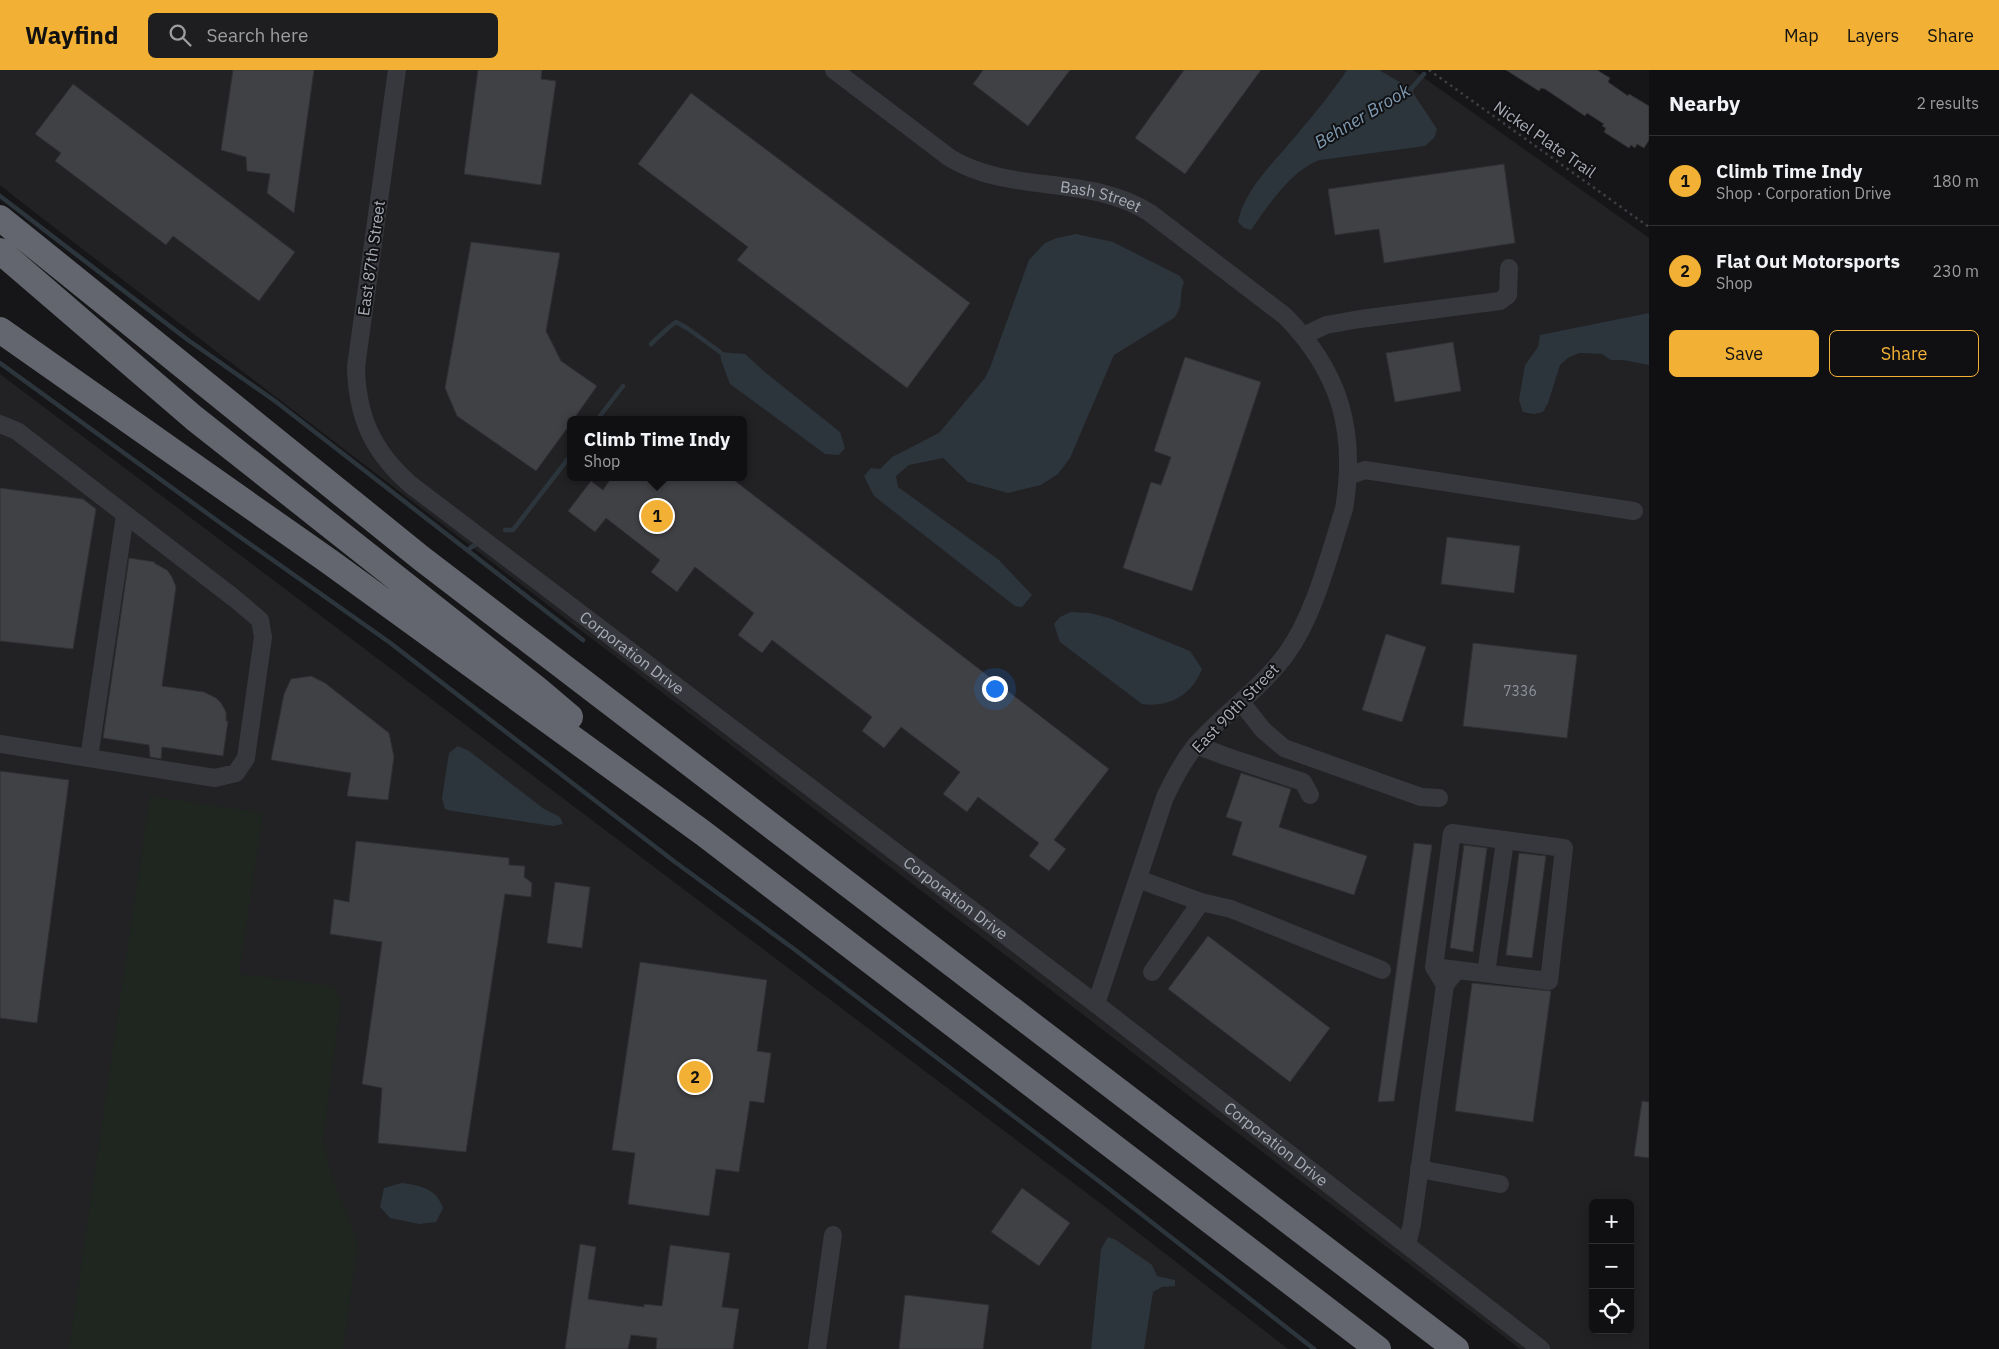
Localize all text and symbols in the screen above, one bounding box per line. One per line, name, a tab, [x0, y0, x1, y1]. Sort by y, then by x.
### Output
search box	[148, 13, 498, 58]
text: Wayfind	[25, 19, 118, 51]
icon: search	[166, 21, 194, 49]
text: Search here	[206, 23, 308, 47]
text: Map	[1784, 24, 1819, 47]
text: Layers	[1847, 24, 1899, 47]
text: Share	[1927, 24, 1974, 47]
water label: Behner Brook	[1310, 78, 1415, 154]
text: Nearby	[1669, 89, 1740, 117]
text: 2 results	[1916, 93, 1979, 113]
street label: Nickel Plate Trail	[1490, 96, 1600, 182]
text: Climb Time Indy	[1716, 159, 1863, 183]
text: 1	[1680, 171, 1690, 191]
text: 180 m	[1932, 171, 1979, 191]
street label: Bash Street	[1059, 176, 1145, 216]
text: Shop · Corporation Drive	[1716, 183, 1891, 203]
street label: East 87th Street	[353, 199, 389, 317]
text: Flat Out Motorsports	[1716, 249, 1900, 273]
text: 2	[1680, 261, 1690, 281]
text: 230 m	[1932, 261, 1979, 281]
text: Shop	[1716, 273, 1753, 293]
button: Save	[1669, 330, 1819, 377]
button: Share	[1829, 330, 1979, 377]
popup	[567, 416, 747, 481]
text: Climb Time Indy	[584, 427, 730, 451]
text: Shop	[584, 451, 620, 471]
pin: 1	[641, 497, 673, 535]
street label: Corporation Drive	[576, 607, 689, 699]
street label: East 90th Street	[1187, 659, 1283, 757]
your location	[982, 676, 1008, 702]
house number: 7336	[1503, 682, 1537, 700]
street label: Corporation Drive	[900, 852, 1012, 944]
pin: 2	[679, 1058, 711, 1096]
street label: Corporation Drive	[1220, 1097, 1332, 1190]
map controls	[1589, 1199, 1634, 1334]
button: +	[1589, 1199, 1634, 1244]
button: −	[1589, 1244, 1634, 1289]
button: locate	[1589, 1289, 1634, 1334]

